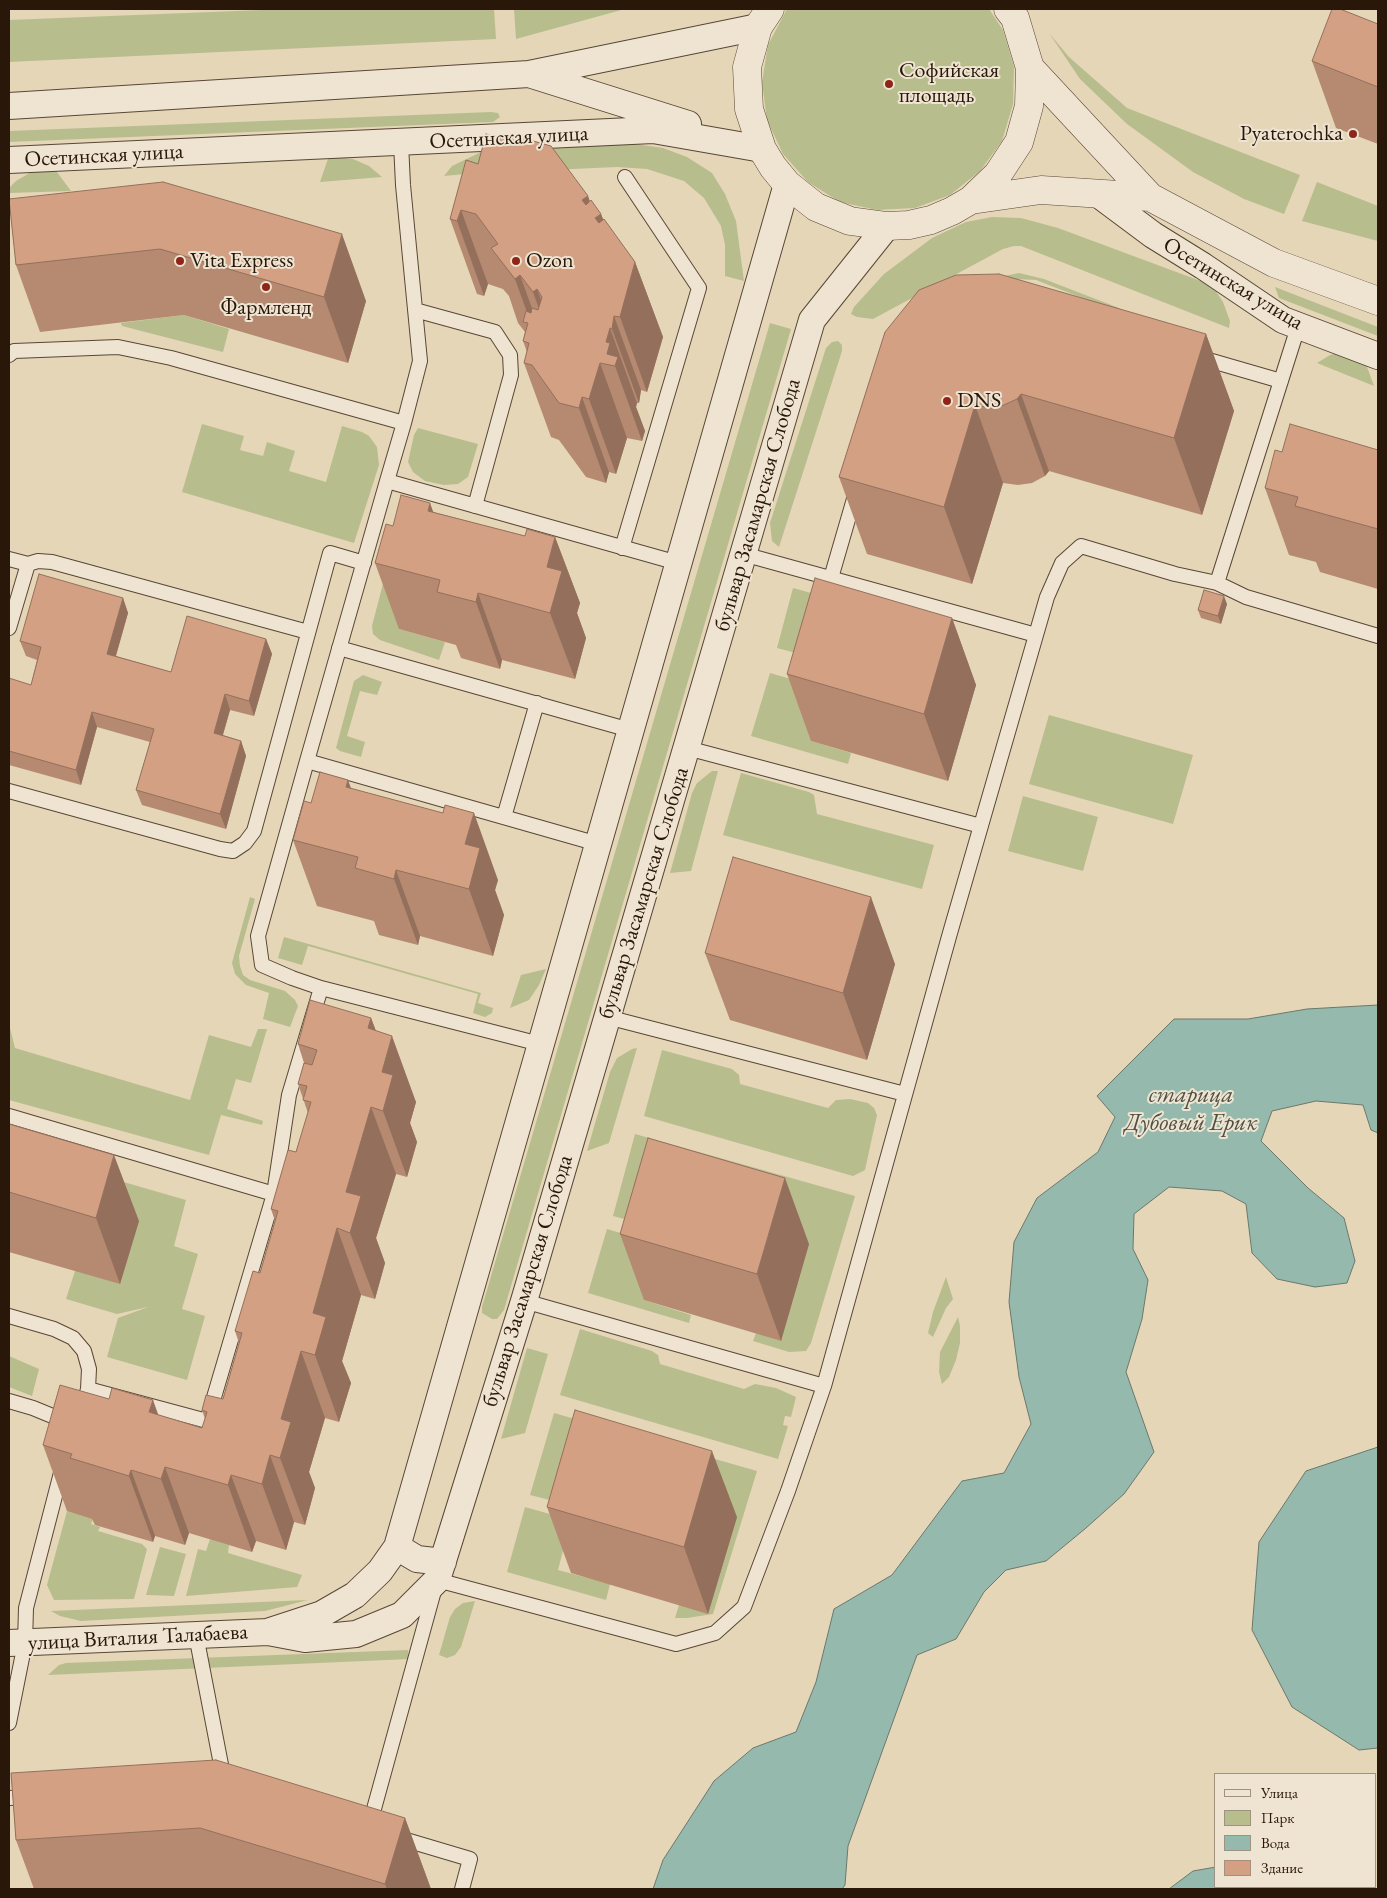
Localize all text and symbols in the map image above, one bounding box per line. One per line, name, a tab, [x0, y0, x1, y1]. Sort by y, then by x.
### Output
place label: Софийская площадь	[899, 58, 999, 110]
marker: Софийская площадь	[883, 78, 895, 90]
street label: Осетинская улица	[429, 121, 589, 155]
place label: Pyaterochka	[1240, 121, 1343, 147]
marker: Pyaterochka	[1347, 128, 1359, 140]
street label: Осетинская улица	[24, 139, 184, 173]
street label: Осетинская улица	[1158, 232, 1308, 336]
place label: Vita Express	[190, 248, 293, 274]
place label: Ozon	[526, 248, 574, 274]
marker: Vita Express	[174, 255, 186, 267]
marker: Ozon	[510, 255, 522, 267]
marker: Фармленд	[260, 281, 272, 293]
place label: Фармленд	[220, 295, 312, 321]
street label: бульвар Засамарская Слобода	[709, 376, 807, 634]
place label: DNS	[957, 388, 1001, 414]
marker: DNS	[941, 395, 953, 407]
street label: бульвар Засамарская Слобода	[593, 764, 695, 1022]
water label: старица Дубовый Ерик	[1125, 1081, 1257, 1137]
street label: бульвар Засамарская Слобода	[477, 1152, 579, 1410]
street label: улица Виталия Талабаева	[27, 1619, 249, 1657]
legend	[1214, 1773, 1377, 1888]
text: Улица	[1261, 1783, 1298, 1802]
text: Парк	[1261, 1808, 1294, 1827]
text: Вода	[1261, 1833, 1290, 1852]
text: Здание	[1261, 1858, 1303, 1877]

